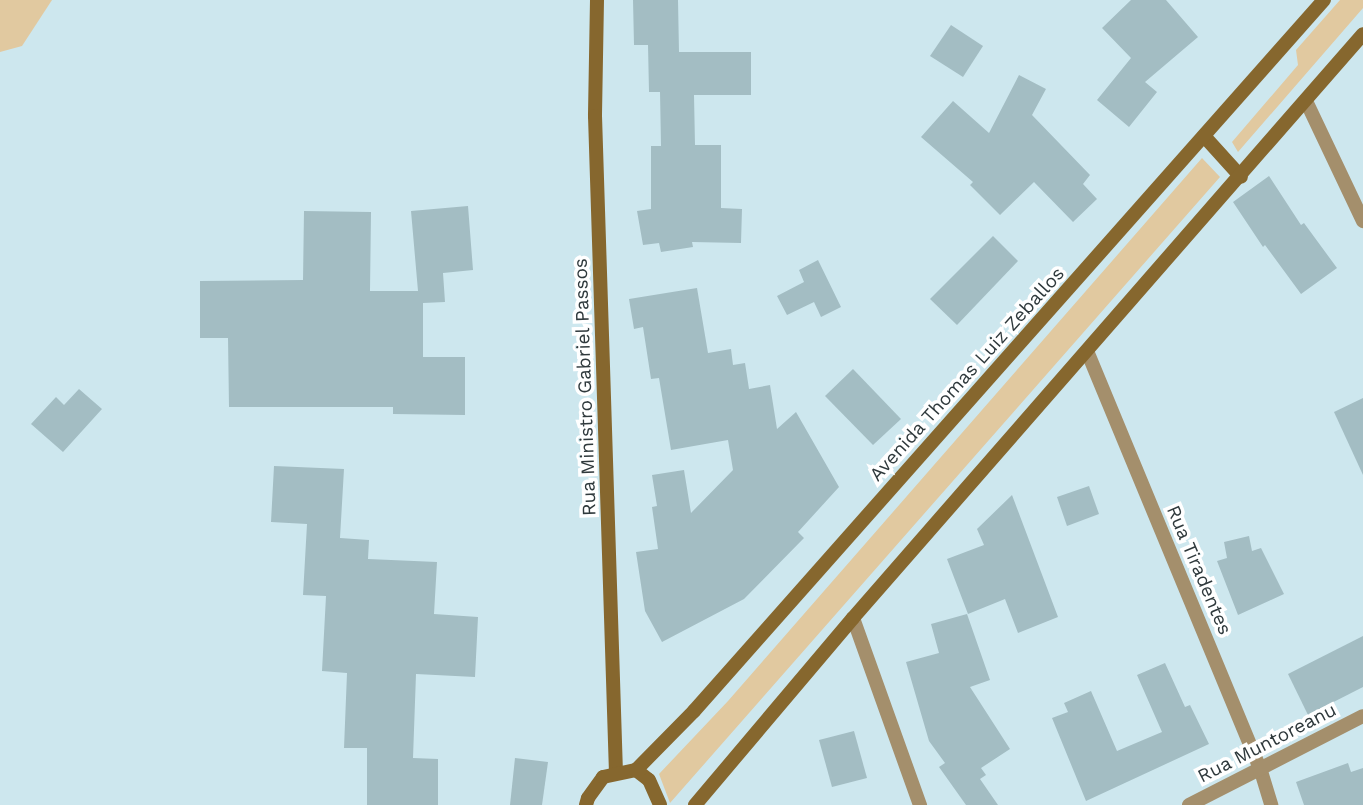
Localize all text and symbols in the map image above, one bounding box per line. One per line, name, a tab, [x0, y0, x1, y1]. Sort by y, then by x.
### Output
street label: Rua Ministro Gabriel Passos	[569, 257, 601, 517]
street label: Avenida Thomas Luiz Zeballos	[864, 262, 1070, 486]
street label: Rua Tiradentes	[1161, 501, 1237, 639]
street label: Rua Muntoreanu	[1194, 698, 1340, 788]

